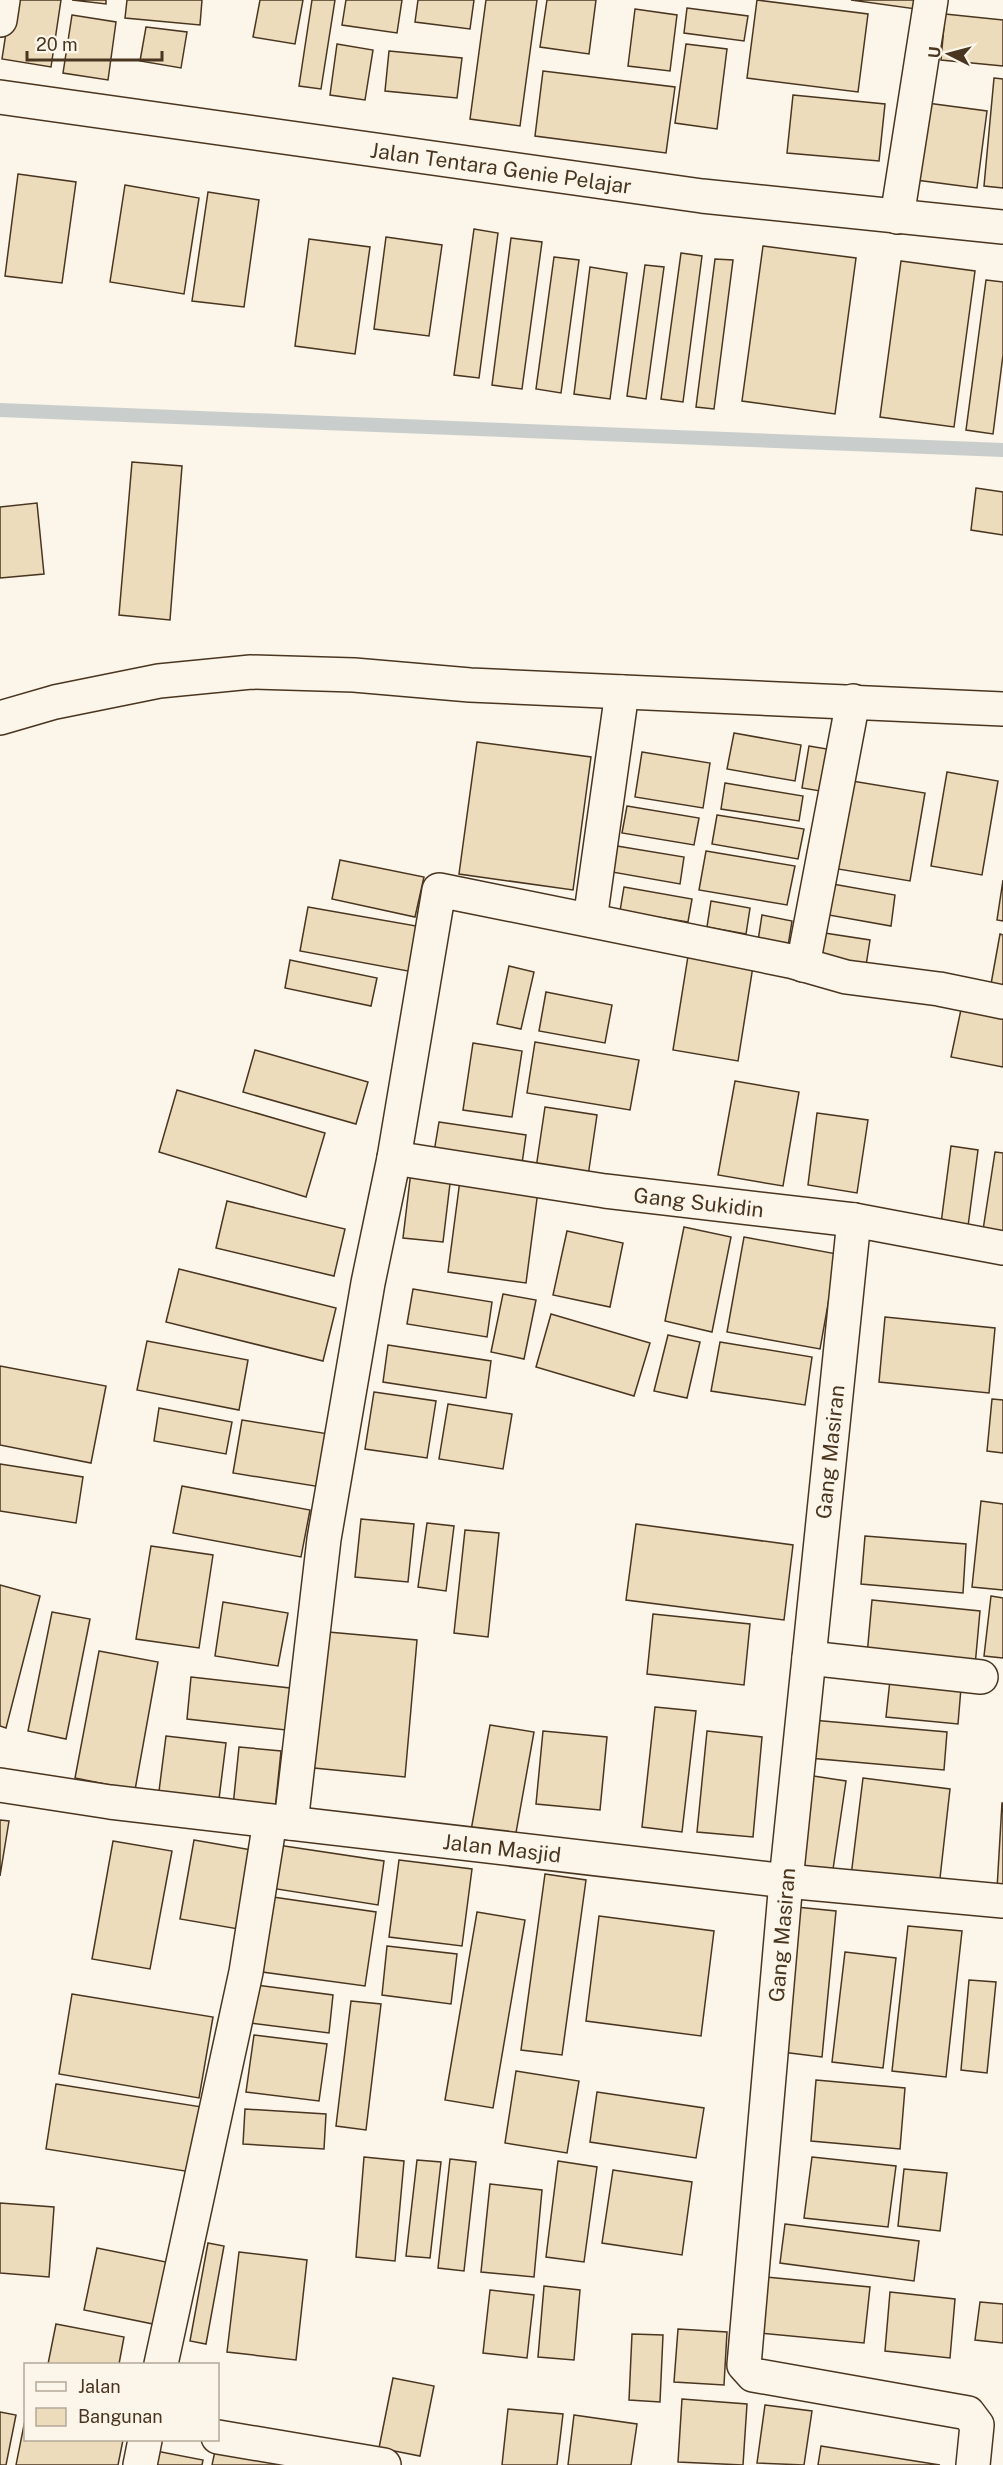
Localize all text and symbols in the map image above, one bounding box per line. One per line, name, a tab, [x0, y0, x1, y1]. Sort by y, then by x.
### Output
scale bar	[27, 24, 162, 62]
north arrow	[919, 24, 979, 84]
text: 20 m	[36, 34, 78, 55]
text: U	[925, 46, 945, 59]
street label: Jalan Tentara Genie Pelajar	[369, 137, 633, 198]
street label: Gang Sukidin	[632, 1182, 765, 1222]
street label: Gang Masiran	[811, 1384, 849, 1520]
street label: Jalan Masjid	[441, 1828, 563, 1867]
street label: Gang Masiran	[764, 1867, 800, 2003]
legend	[24, 2363, 219, 2441]
text: Jalan	[78, 2376, 121, 2397]
text: Bangunan	[78, 2406, 163, 2427]

